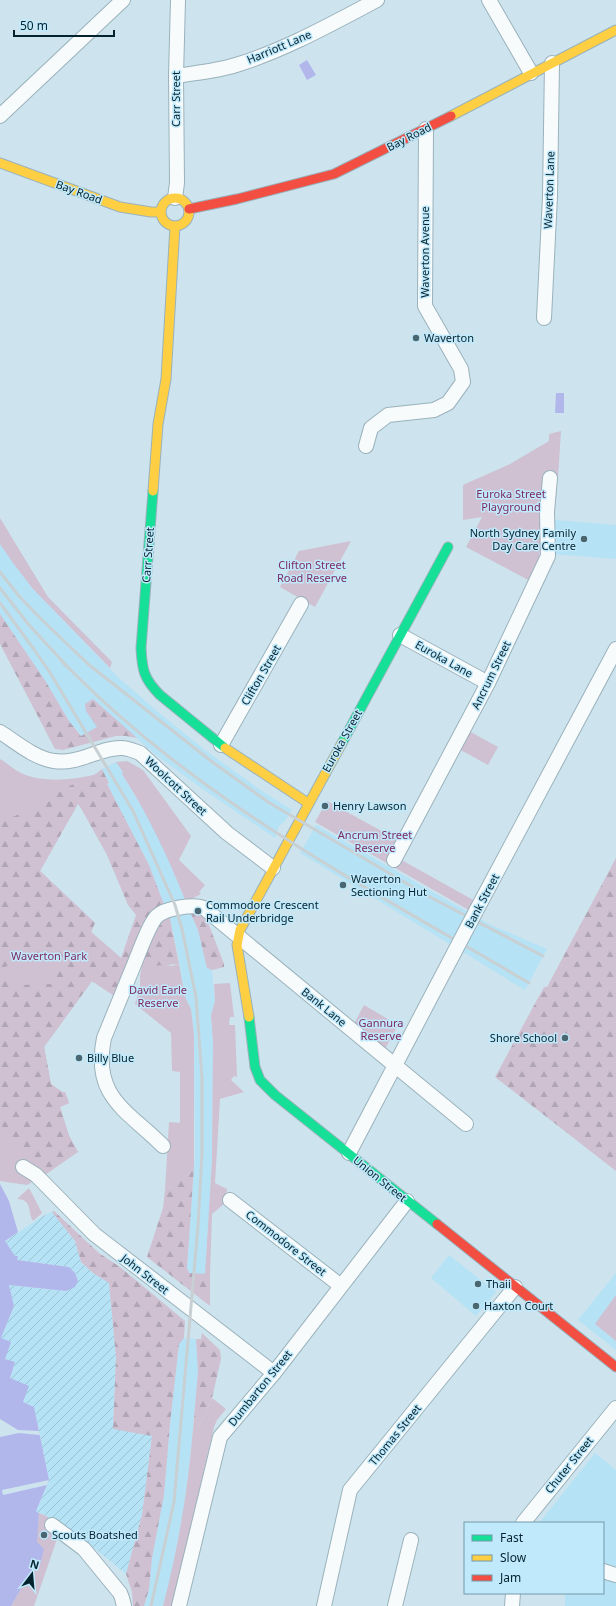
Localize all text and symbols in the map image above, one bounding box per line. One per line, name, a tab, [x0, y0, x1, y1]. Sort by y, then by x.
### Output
scale bar	[14, 12, 114, 38]
text: 50 m	[20, 17, 48, 34]
street label: Harriott Lane	[244, 26, 313, 67]
street label: Carr Street	[168, 71, 183, 127]
street label: Bay Road	[384, 119, 434, 154]
street label: Waverton Lane	[540, 151, 557, 229]
street label: Bay Road	[54, 176, 104, 207]
street label: Waverton Avenue	[417, 206, 432, 298]
place label: Waverton	[424, 330, 474, 345]
marker: Waverton	[411, 333, 421, 343]
park label: Euroka Street Playground	[476, 486, 546, 514]
place label: North Sydney Family Day Care Centre	[470, 525, 576, 553]
street label: Carr Street	[138, 527, 157, 583]
marker: North Sydney Family Day Care Centre	[579, 534, 589, 544]
park label: Clifton Street Road Reserve	[277, 557, 347, 585]
street label: Euroka Lane	[413, 637, 476, 681]
street label: Ancrum Street	[468, 638, 514, 711]
street label: Clifton Street	[237, 642, 284, 708]
street label: Euroka Street	[318, 707, 365, 775]
street label: Woolcott Street	[142, 753, 211, 818]
place label: Henry Lawson	[333, 798, 406, 813]
marker: Henry Lawson	[320, 801, 330, 811]
park label: Ancrum Street Reserve	[338, 827, 412, 855]
place label: Waverton Sectioning Hut	[351, 871, 427, 899]
street label: Bank Street	[461, 871, 502, 931]
marker: Waverton Sectioning Hut	[338, 880, 348, 890]
place label: Commodore Crescent Rail Underbridge	[206, 897, 319, 925]
marker: Commodore Crescent Rail Underbridge	[193, 906, 203, 916]
park label: Waverton Park	[11, 948, 87, 963]
park label: David Earle Reserve	[129, 982, 187, 1010]
street label: Bank Lane	[299, 984, 350, 1029]
park label: Gannura Reserve	[358, 1015, 404, 1043]
place label: Shore School	[490, 1030, 557, 1045]
marker: Shore School	[560, 1033, 570, 1043]
place label: Billy Blue	[87, 1050, 134, 1065]
marker: Billy Blue	[74, 1053, 84, 1063]
street label: Union Street	[350, 1152, 410, 1205]
street label: Commodore Street	[243, 1206, 330, 1279]
street label: John Street	[118, 1250, 172, 1297]
place label: Thaii	[486, 1276, 511, 1291]
marker: Thaii	[473, 1279, 483, 1289]
place label: Haxton Court	[484, 1298, 553, 1313]
marker: Haxton Court	[471, 1301, 481, 1311]
street label: Dumbarton Street	[224, 1347, 295, 1429]
street label: Thomas Street	[365, 1401, 424, 1468]
street label: Chuter Street	[541, 1433, 596, 1496]
legend	[464, 1522, 604, 1594]
place label: Scouts Boatshed	[52, 1527, 138, 1542]
text: Fast	[500, 1529, 524, 1546]
marker: Scouts Boatshed	[39, 1530, 49, 1540]
text: Slow	[500, 1549, 527, 1566]
north arrow	[12, 1554, 52, 1594]
text: N	[29, 1555, 41, 1572]
text: Jam	[499, 1569, 521, 1586]

